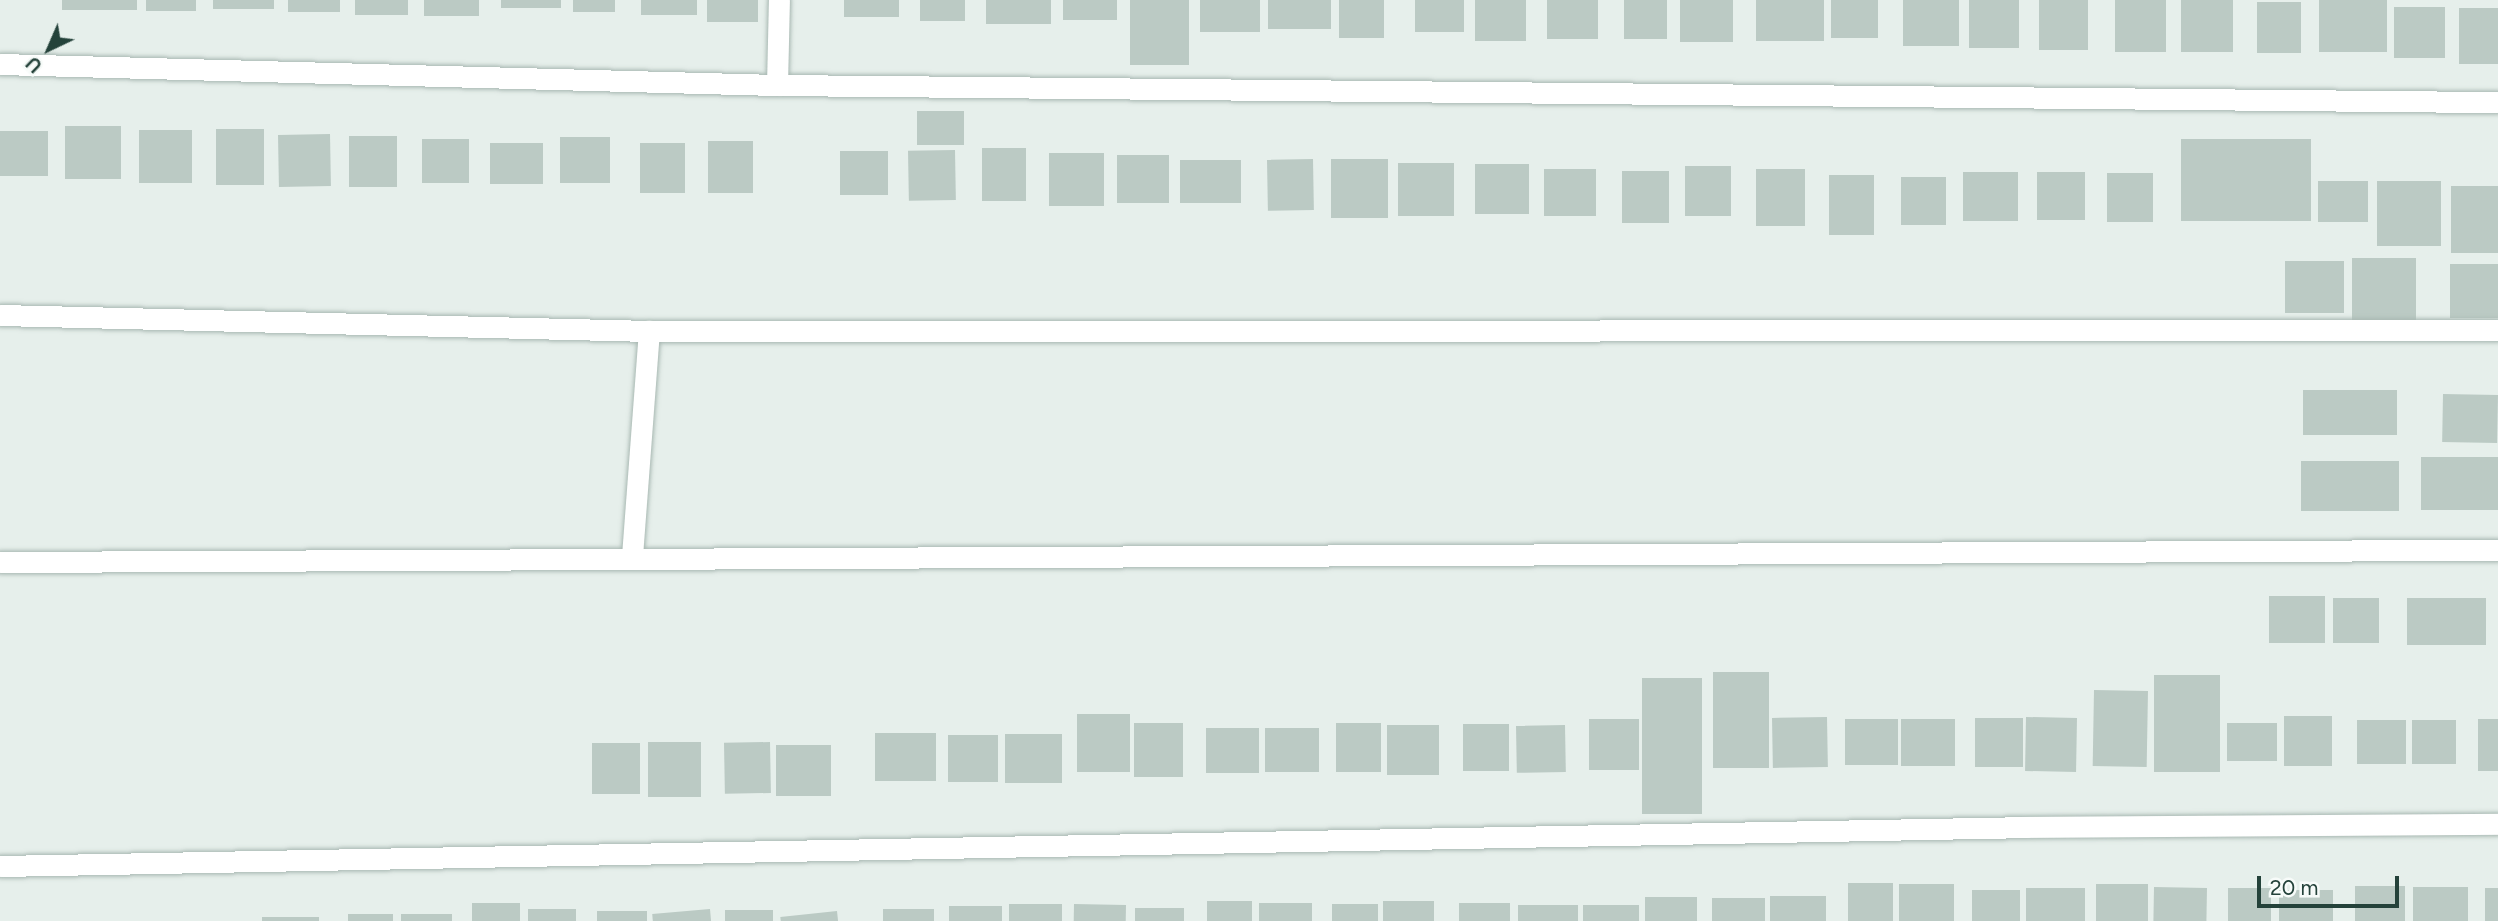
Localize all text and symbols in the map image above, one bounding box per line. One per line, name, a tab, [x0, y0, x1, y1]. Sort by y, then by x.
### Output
north arrow	[14, 14, 84, 84]
text: U	[21, 52, 47, 77]
scale bar	[2260, 862, 2402, 906]
text: 20 m	[2270, 875, 2318, 900]

